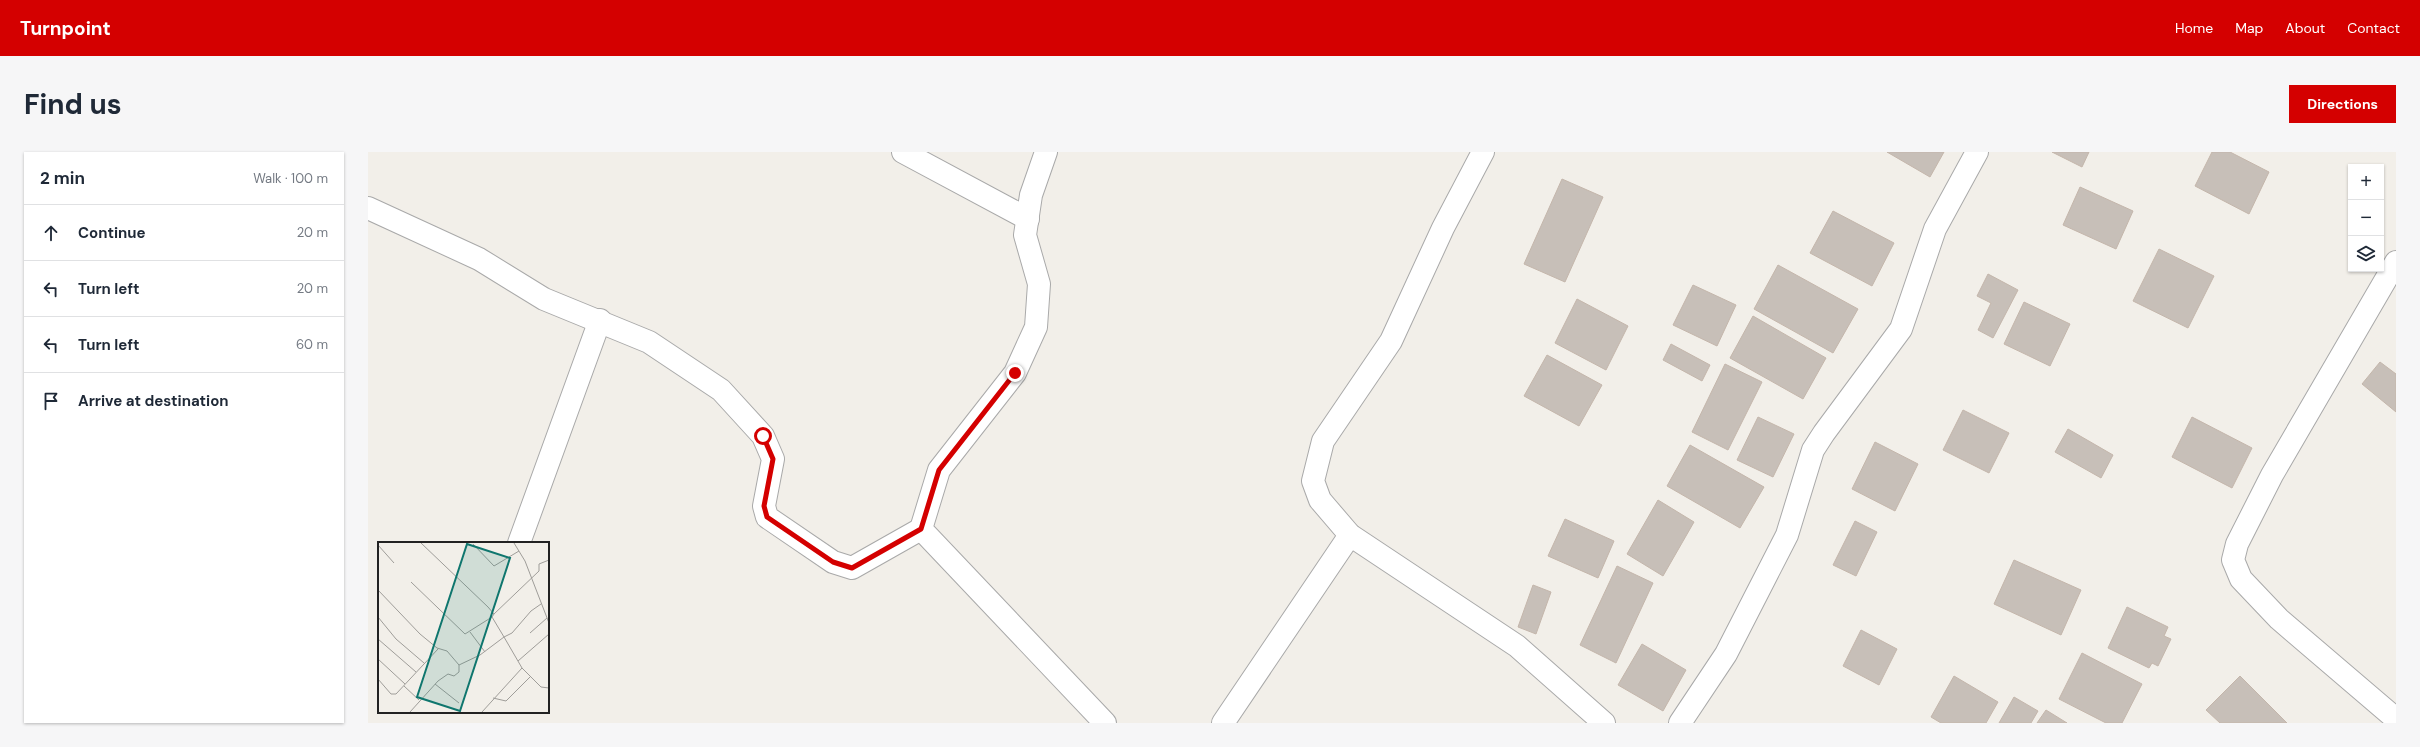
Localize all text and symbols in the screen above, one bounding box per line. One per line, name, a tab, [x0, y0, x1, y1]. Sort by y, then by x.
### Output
text: Turnpoint	[20, 16, 111, 41]
text: Home	[2175, 19, 2213, 37]
text: Map	[2235, 19, 2263, 37]
text: About	[2285, 19, 2325, 37]
text: Contact	[2347, 19, 2400, 37]
button: Directions	[2289, 85, 2396, 123]
text: Find us	[24, 86, 122, 123]
map controls	[2348, 164, 2384, 272]
button: +	[2348, 164, 2384, 200]
text: 2 min	[40, 167, 85, 189]
text: Walk · 100 m	[253, 170, 328, 187]
button: −	[2348, 200, 2384, 236]
icon: ahead	[40, 222, 62, 244]
text: Continue	[78, 223, 146, 243]
text: 20 m	[297, 224, 328, 241]
button: layers	[2348, 236, 2384, 272]
icon: left	[40, 278, 62, 300]
text: Turn left	[78, 279, 139, 299]
text: 20 m	[297, 280, 328, 297]
icon: left	[40, 334, 62, 356]
text: Turn left	[78, 335, 139, 355]
text: 60 m	[296, 336, 328, 353]
route end	[1006, 364, 1024, 382]
icon: arrive	[40, 390, 62, 412]
text: Arrive at destination	[78, 391, 229, 411]
route start	[754, 427, 772, 445]
inset map	[378, 542, 549, 713]

